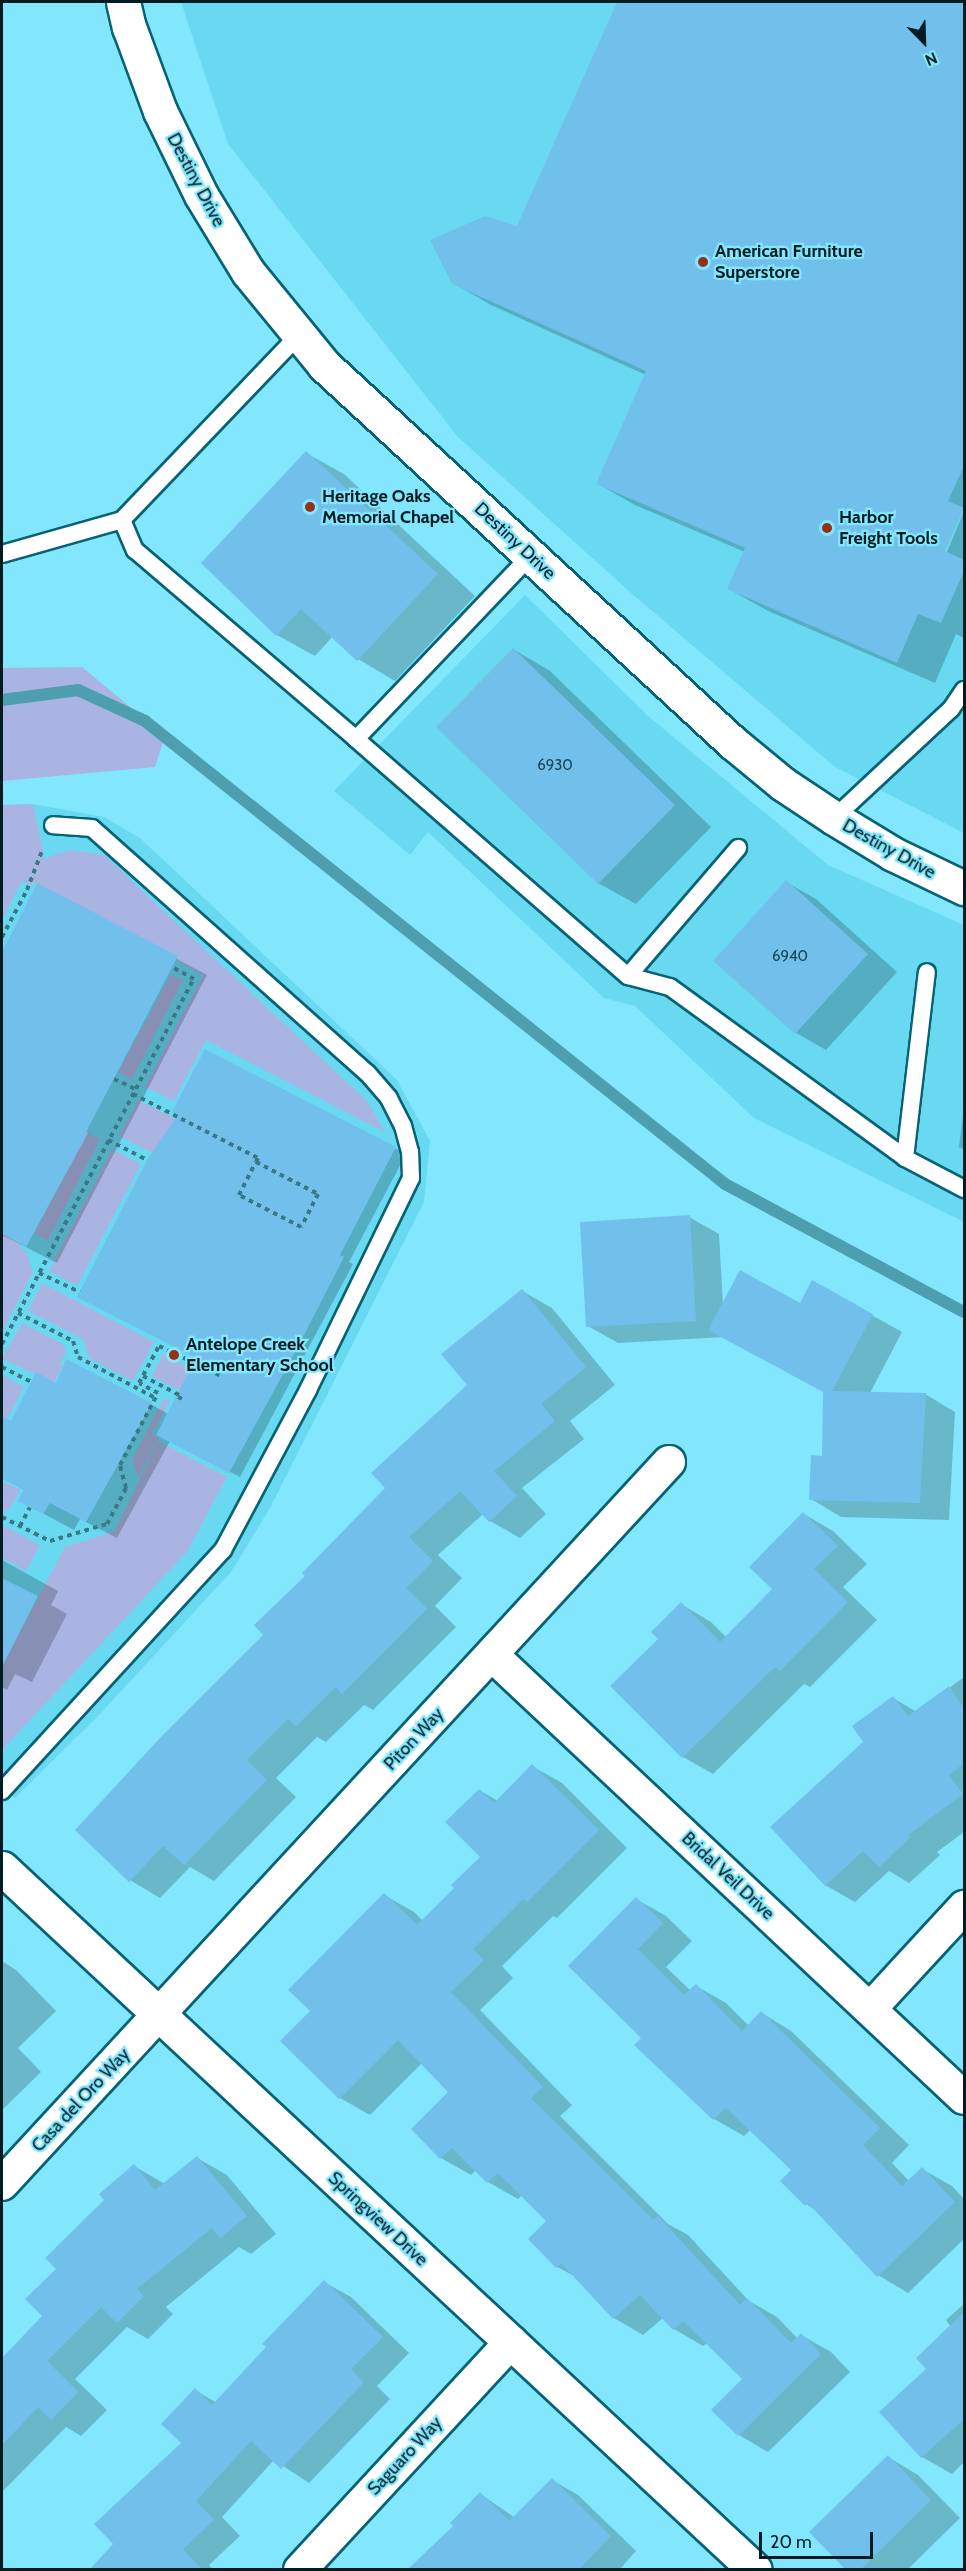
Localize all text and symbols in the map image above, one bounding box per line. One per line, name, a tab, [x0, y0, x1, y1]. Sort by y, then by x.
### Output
north arrow	[894, 12, 954, 72]
text: N	[922, 48, 940, 70]
street label: Destiny Drive	[162, 130, 230, 230]
place label: American Furniture Superstore	[715, 241, 863, 284]
marker: American Furniture Superstore	[696, 255, 710, 269]
place label: Heritage Oaks Memorial Chapel	[322, 486, 454, 528]
street label: Destiny Drive	[470, 498, 560, 584]
marker: Heritage Oaks Memorial Chapel	[303, 500, 317, 514]
place label: Harbor Freight Tools	[839, 507, 938, 550]
marker: Harbor Freight Tools	[820, 521, 834, 535]
house number: 6930	[537, 757, 573, 775]
street label: Destiny Drive	[839, 815, 939, 883]
house number: 6940	[772, 948, 808, 966]
place label: Antelope Creek Elementary School	[186, 1334, 333, 1376]
marker: Antelope Creek Elementary School	[167, 1348, 181, 1362]
street label: Piton Way	[380, 1703, 448, 1775]
street label: Bridal Veil Drive	[677, 1828, 779, 1924]
street label: Casa del Oro Way	[27, 2044, 135, 2156]
street label: Springview Drive	[324, 2167, 432, 2271]
street label: Saguaro Way	[363, 2412, 447, 2500]
scale bar	[762, 2520, 876, 2558]
text: 20 m	[770, 2531, 812, 2553]

